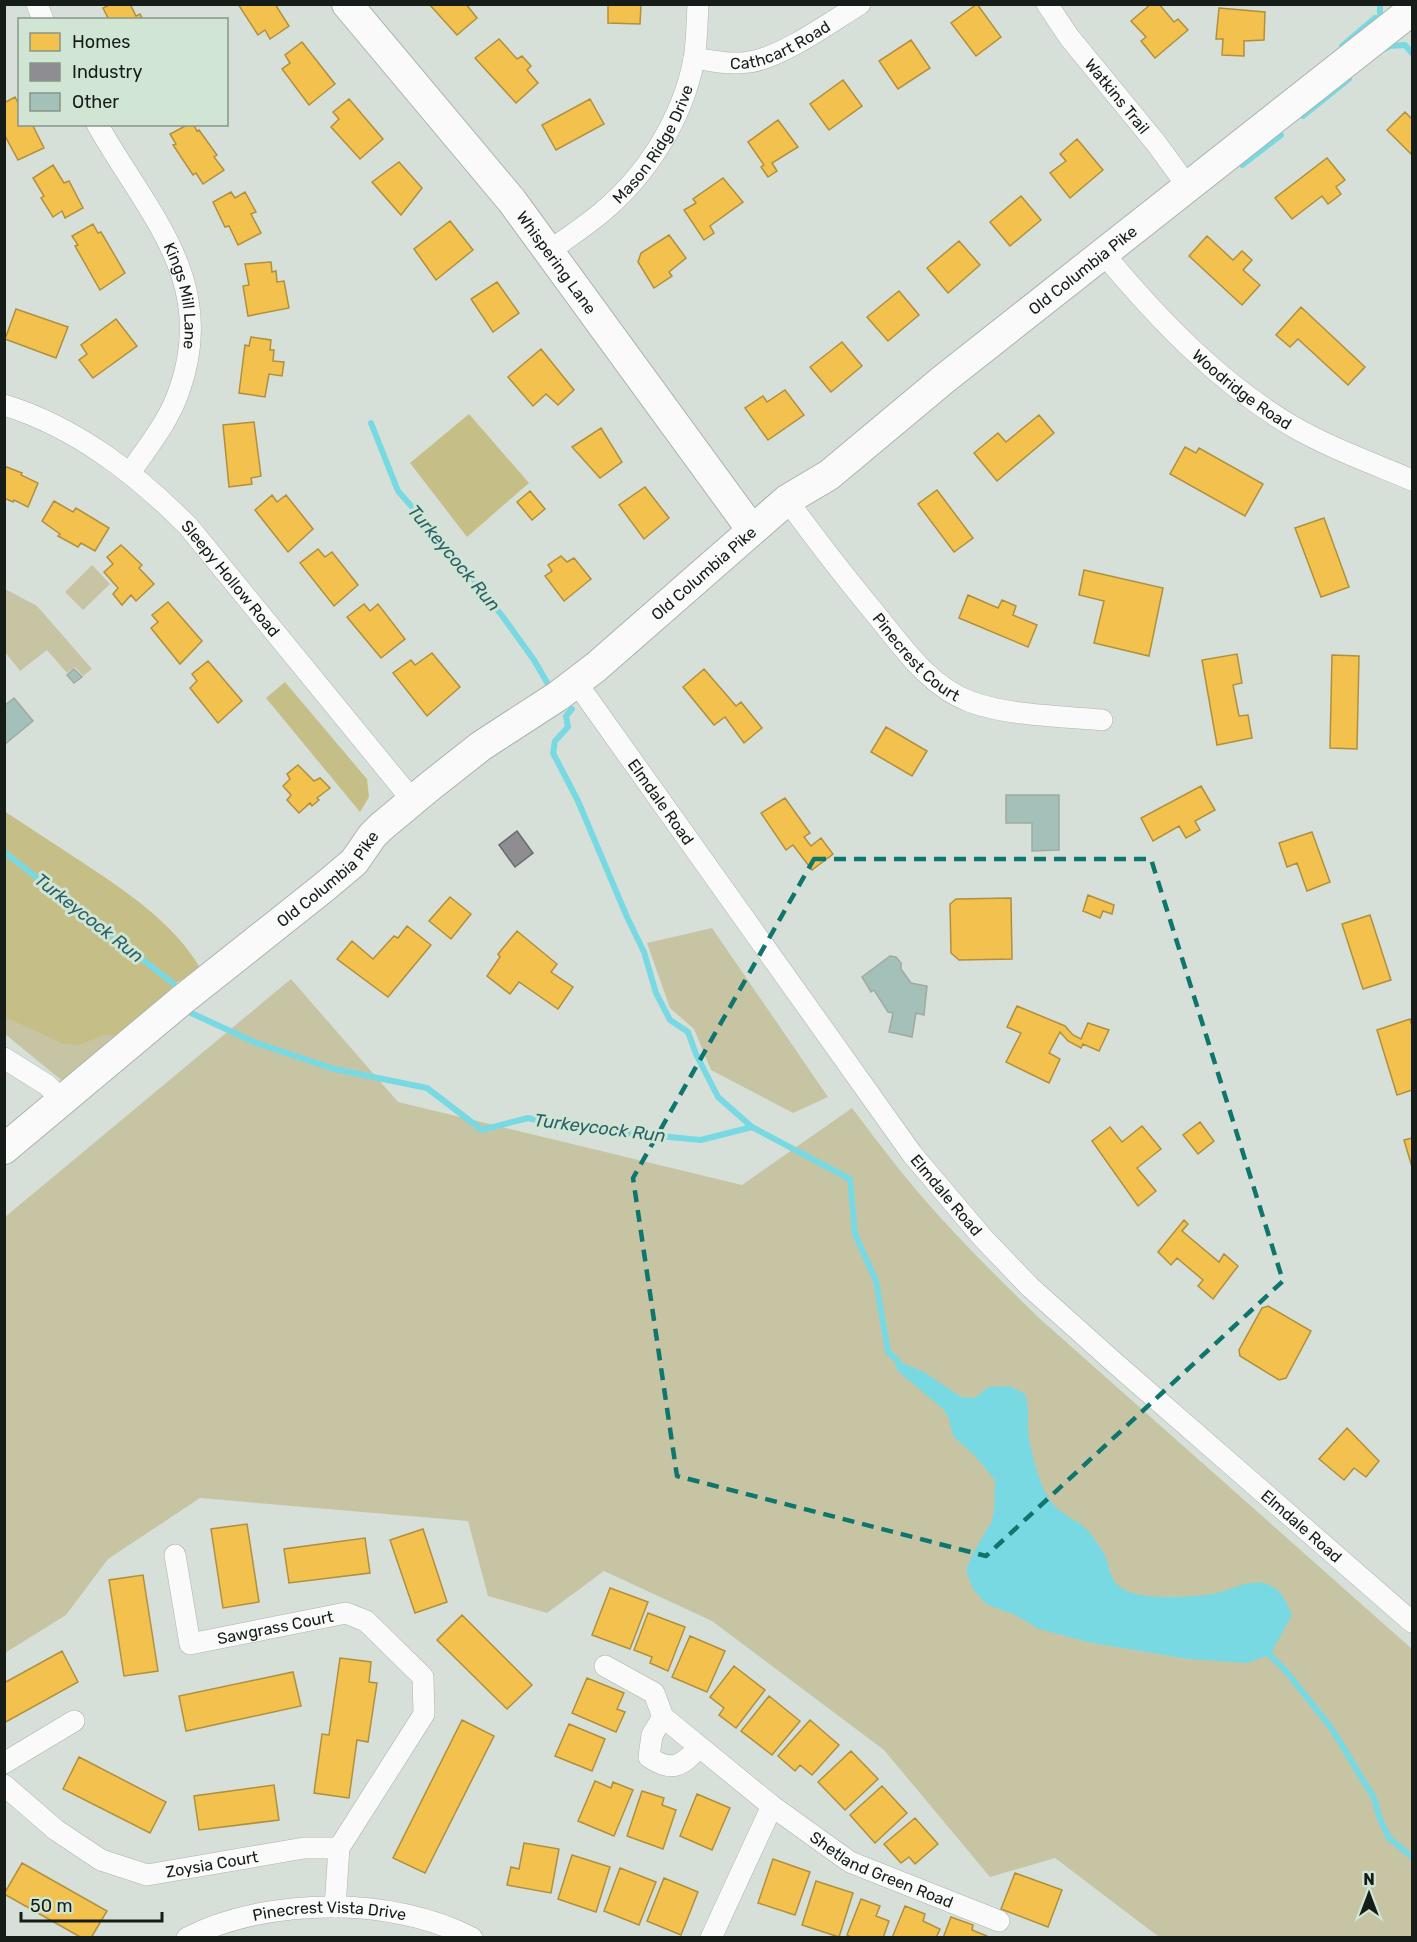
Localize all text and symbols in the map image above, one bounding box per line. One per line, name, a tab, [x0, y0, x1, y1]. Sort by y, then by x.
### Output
street label: Cathcart Road	[730, 17, 834, 73]
legend	[18, 18, 228, 126]
text: Homes	[72, 31, 130, 53]
street label: Watkins Trail	[1081, 55, 1153, 138]
text: Industry	[72, 61, 142, 83]
street label: Mason Ridge Drive	[609, 82, 697, 208]
text: Other	[72, 91, 119, 113]
street label: Whispering Lane	[513, 208, 600, 318]
street label: Old Columbia Pike	[1025, 222, 1141, 319]
street label: Kings Mill Lane	[160, 239, 200, 350]
street label: Woodridge Road	[1188, 345, 1295, 434]
water label: Turkeycock Run	[403, 500, 505, 616]
street label: Sleepy Hollow Road	[177, 516, 284, 641]
street label: Old Columbia Pike	[647, 523, 760, 624]
street label: Pinecrest Court	[869, 609, 963, 705]
street label: Elmdale Road	[624, 755, 698, 849]
street label: Old Columbia Pike	[273, 827, 383, 931]
water label: Turkeycock Run	[30, 869, 148, 967]
water label: Turkeycock Run	[533, 1109, 667, 1147]
street label: Elmdale Road	[906, 1151, 986, 1240]
street label: Elmdale Road	[1257, 1486, 1346, 1567]
street label: Sawgrass Court	[216, 1607, 335, 1648]
street label: Shetland Green Road	[806, 1827, 956, 1912]
street label: Zoysia Court	[164, 1847, 260, 1882]
north arrow	[1339, 1864, 1399, 1924]
text: N	[1363, 1870, 1375, 1889]
scale bar	[21, 1885, 162, 1923]
text: 50 m	[30, 1895, 73, 1917]
street label: Pinecrest Vista Drive	[251, 1898, 408, 1925]

